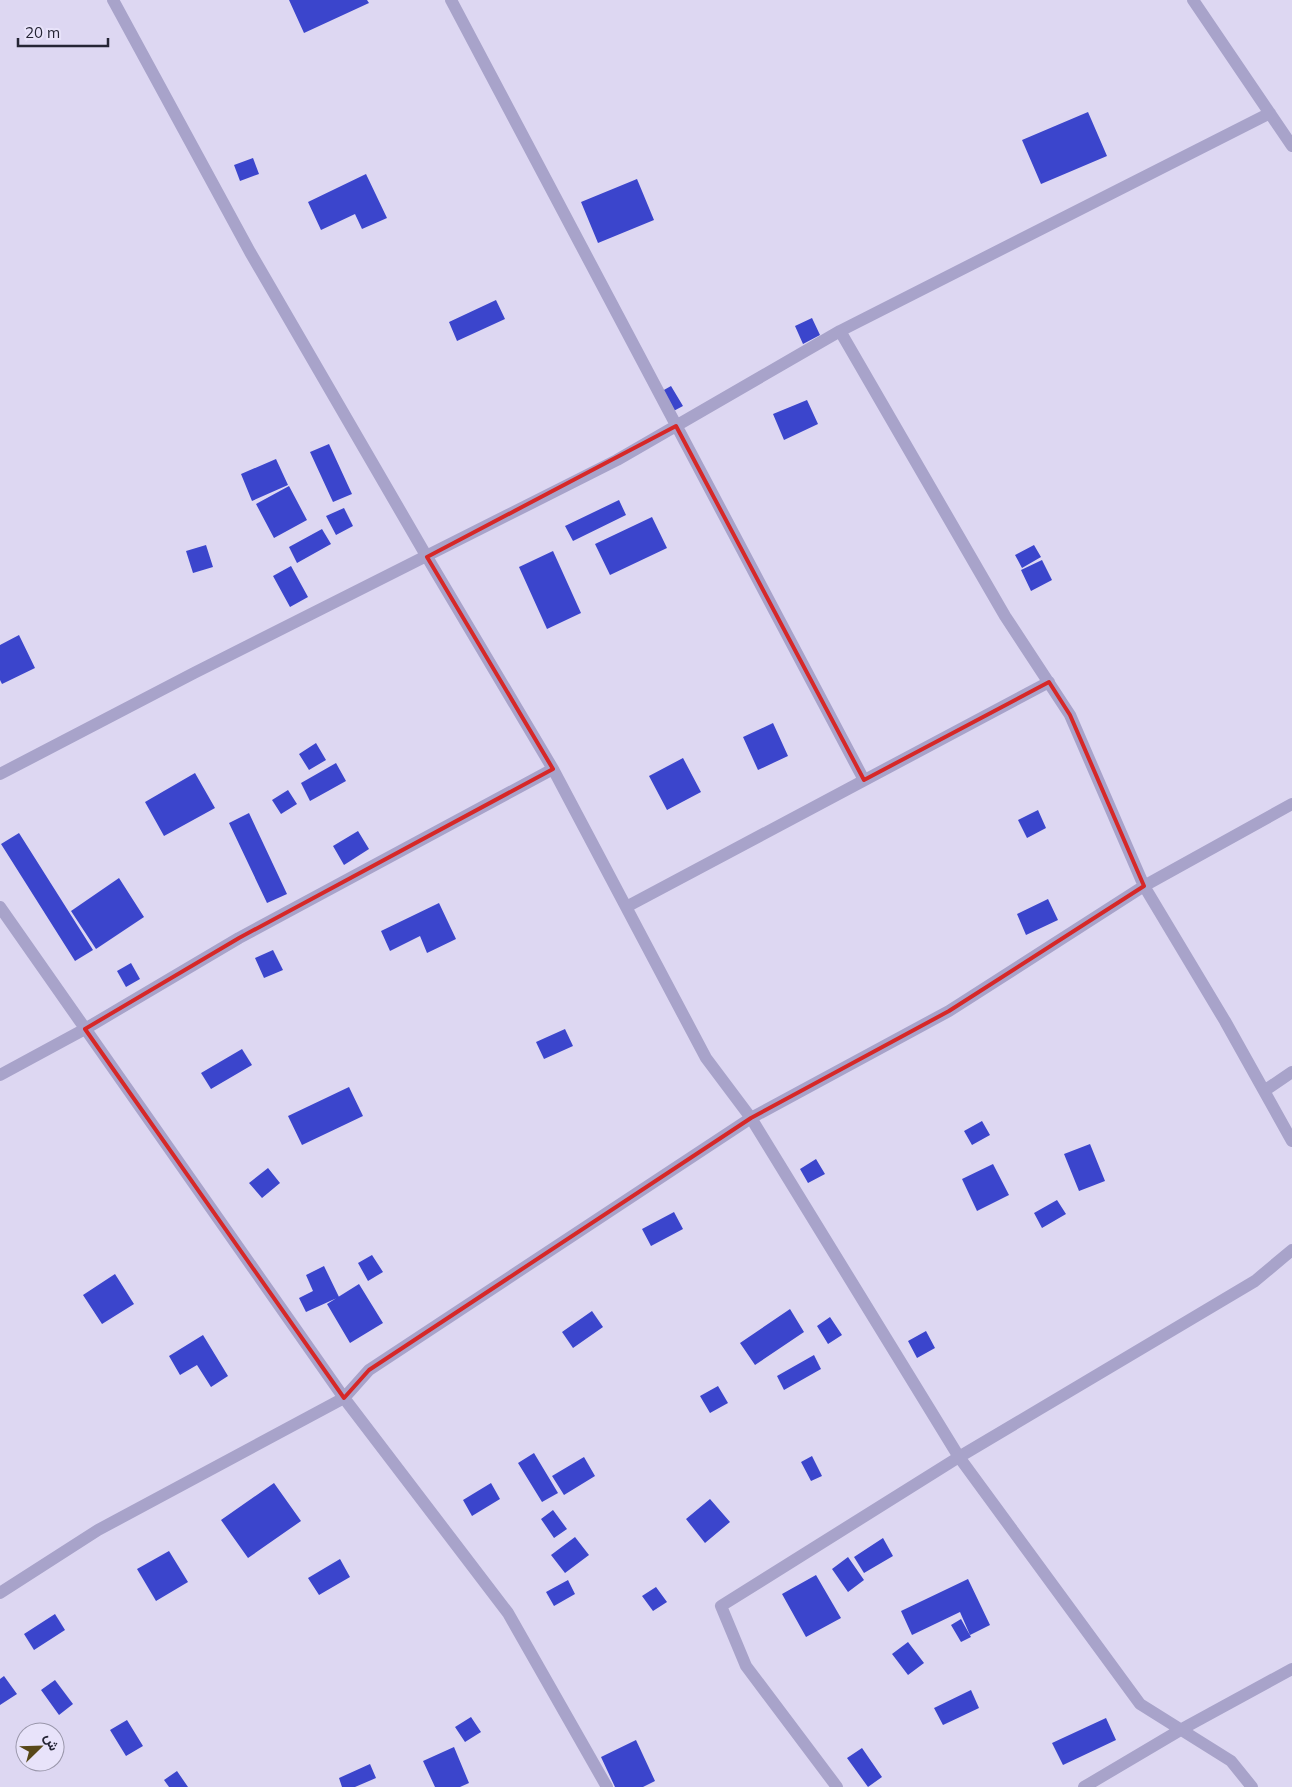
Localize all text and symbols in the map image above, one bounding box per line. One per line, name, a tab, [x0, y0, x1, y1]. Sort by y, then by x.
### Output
scale bar	[18, 15, 108, 47]
text: 20 m	[25, 23, 60, 42]
north arrow	[15, 1722, 65, 1772]
text: ش	[40, 1731, 64, 1753]

